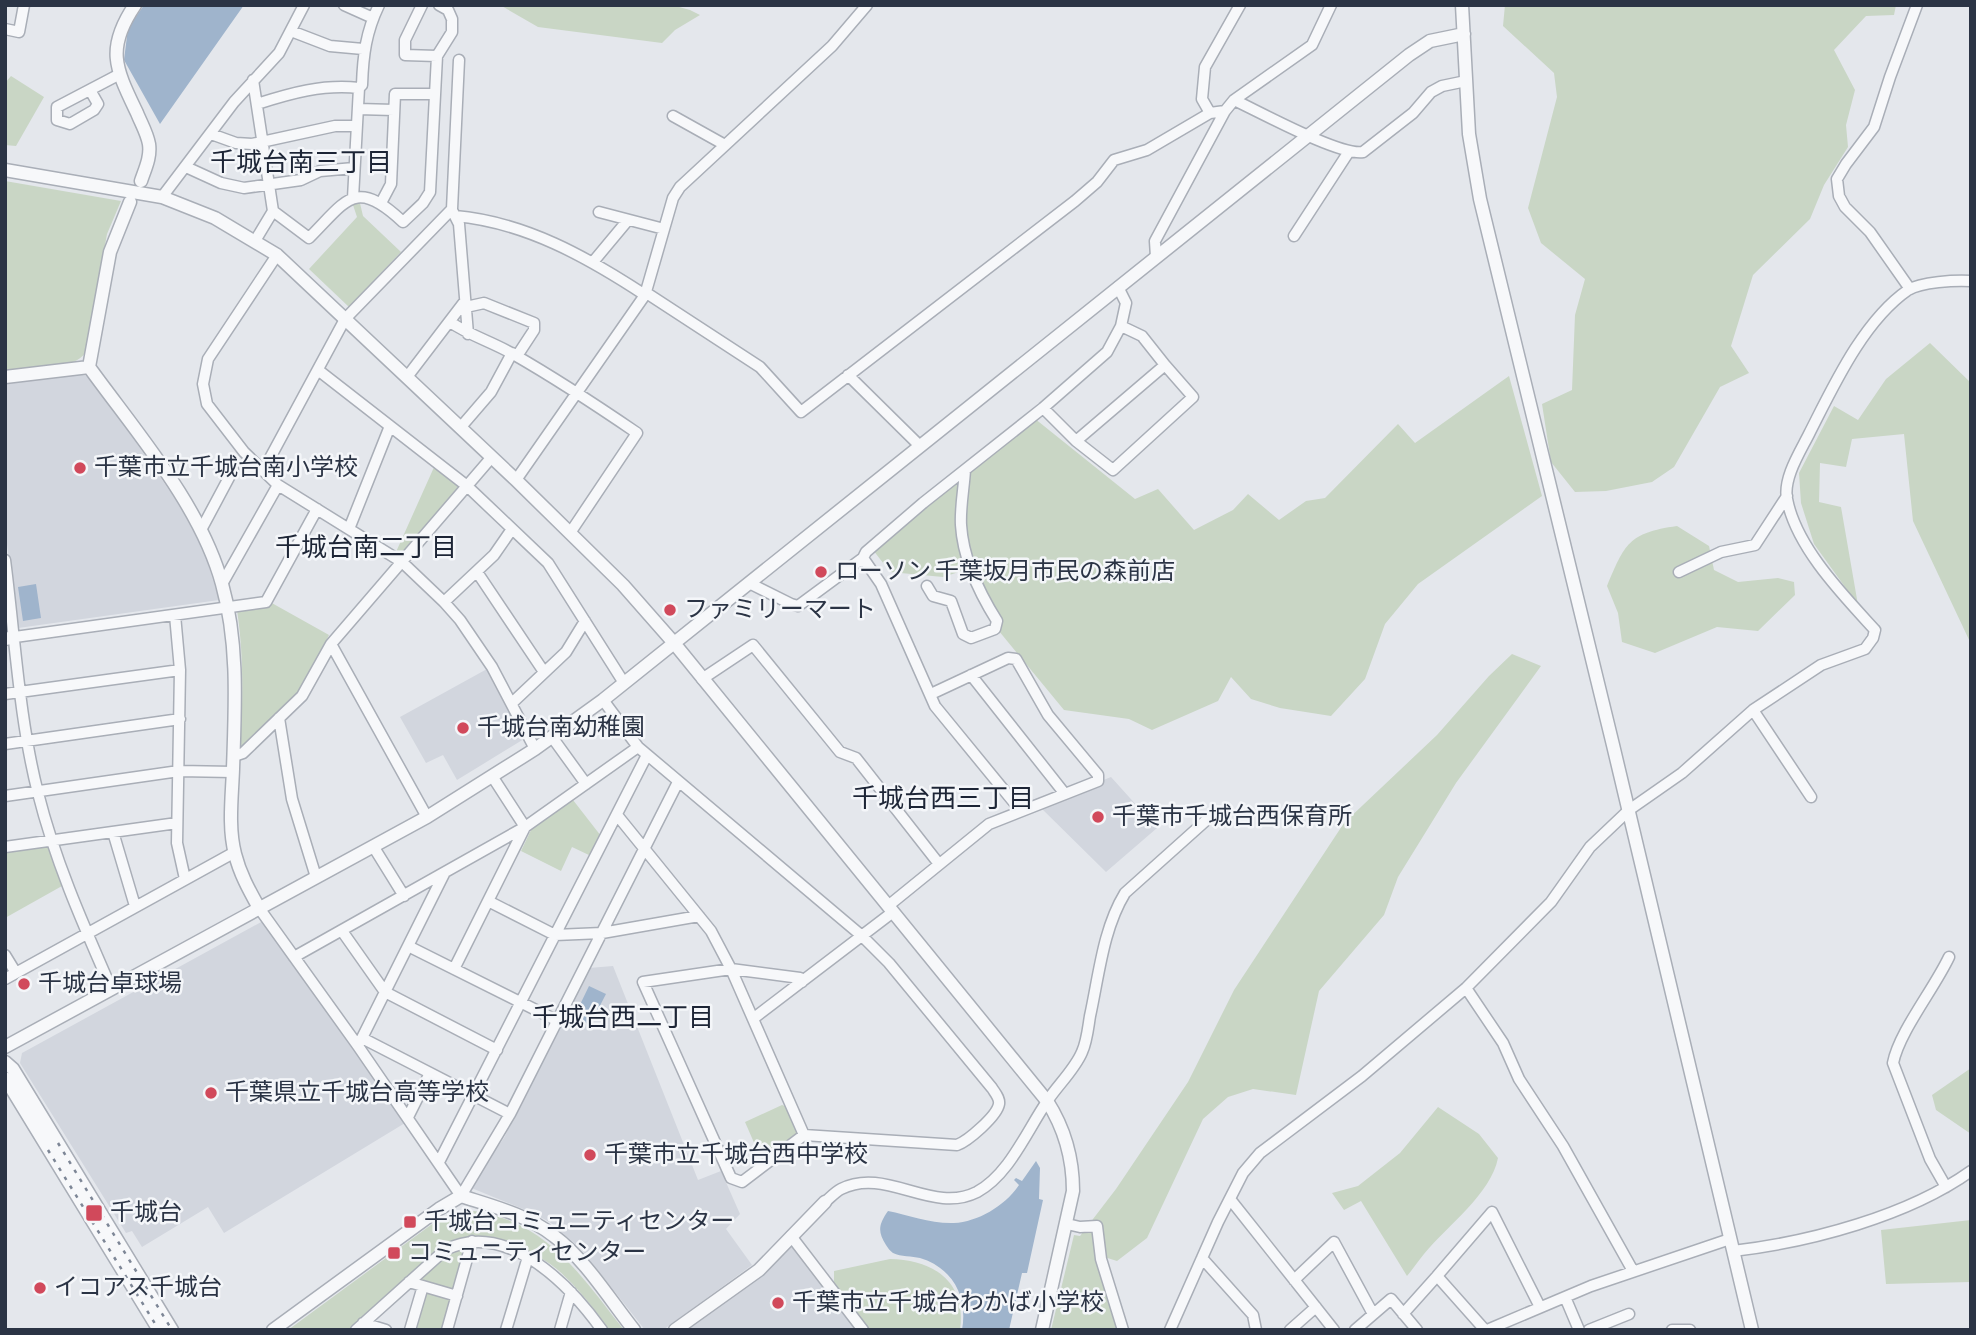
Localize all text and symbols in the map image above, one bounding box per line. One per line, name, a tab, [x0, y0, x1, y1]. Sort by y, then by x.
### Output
district label: 千城台南三丁目	[210, 149, 392, 176]
place label: 千葉市立千城台南小学校	[94, 454, 358, 480]
marker: 千葉市立千城台南小学校	[72, 460, 88, 476]
district label: 千城台南二丁目	[275, 534, 457, 561]
place label: ローソン 千葉坂月市民の森前店	[835, 558, 1175, 584]
marker: ローソン 千葉坂月市民の森前店	[813, 564, 829, 580]
place label: ファミリーマート	[684, 598, 876, 622]
marker: ファミリーマート	[662, 602, 678, 618]
place label: 千城台南幼稚園	[477, 714, 645, 740]
marker: 千城台南幼稚園	[455, 720, 471, 736]
district label: 千城台西三丁目	[852, 785, 1034, 812]
place label: 千葉市千城台西保育所	[1112, 803, 1352, 829]
marker: 千葉市千城台西保育所	[1090, 809, 1106, 825]
place label: 千城台卓球場	[38, 970, 182, 996]
marker: 千城台卓球場	[16, 976, 32, 992]
district label: 千城台西二丁目	[532, 1004, 714, 1031]
place label: 千葉県立千城台高等学校	[225, 1079, 489, 1105]
marker: 千葉県立千城台高等学校	[203, 1085, 219, 1101]
place label: 千葉市立千城台西中学校	[604, 1141, 868, 1167]
marker: 千葉市立千城台西中学校	[582, 1147, 598, 1163]
place label: 千城台	[110, 1199, 182, 1225]
marker: 千城台	[84, 1203, 104, 1223]
place label: 千城台コミュニティセンター	[424, 1208, 735, 1234]
marker: 千城台コミュニティセンター	[402, 1214, 418, 1230]
place label: コミュニティセンター	[408, 1240, 647, 1265]
marker: コミュニティセンター	[386, 1245, 402, 1261]
place label: イコアス千城台	[54, 1274, 222, 1300]
marker: イコアス千城台	[32, 1280, 48, 1296]
place label: 千葉市立千城台わかば小学校	[792, 1289, 1104, 1315]
marker: 千葉市立千城台わかば小学校	[770, 1295, 786, 1311]

